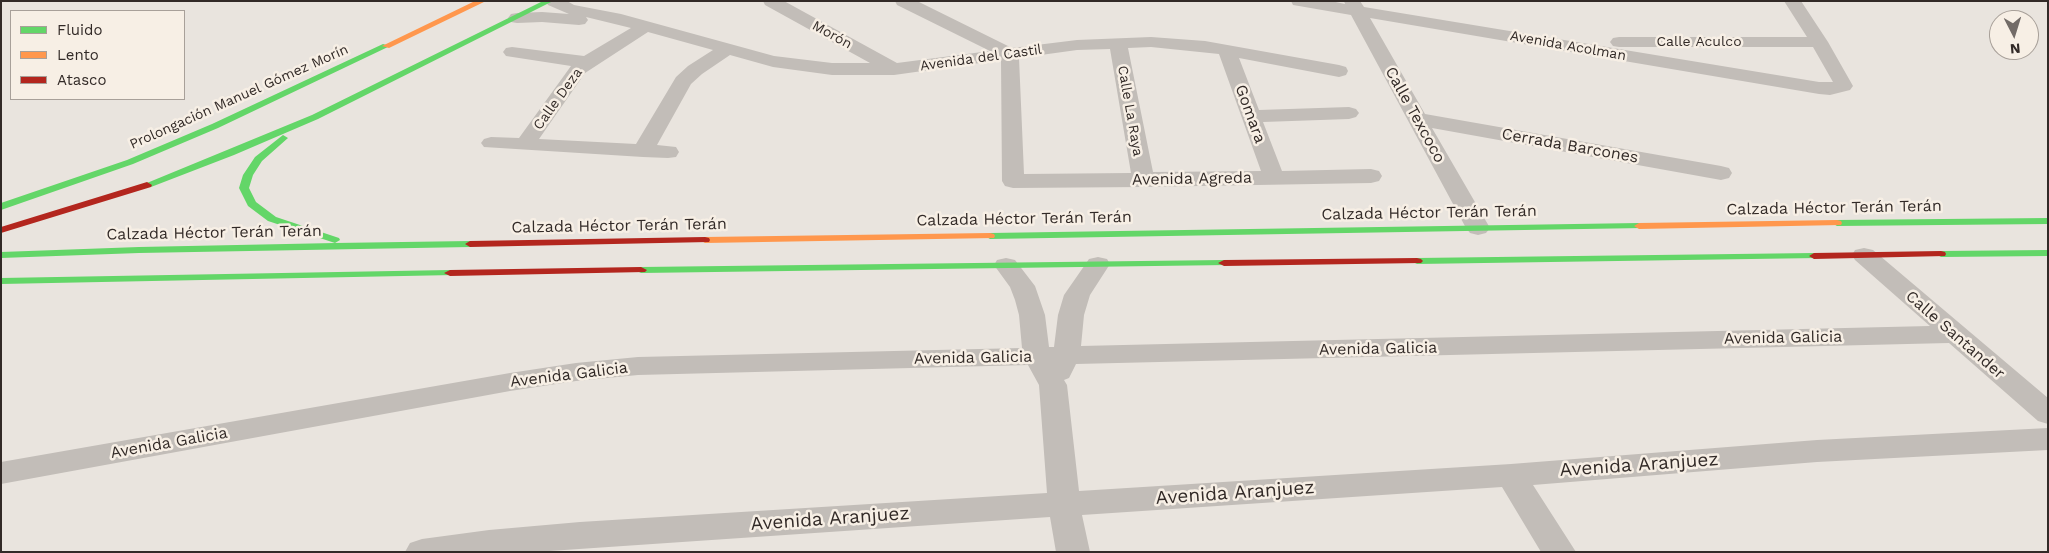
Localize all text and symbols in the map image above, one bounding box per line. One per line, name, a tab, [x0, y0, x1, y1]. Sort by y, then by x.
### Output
legend	[10, 10, 185, 100]
north arrow	[1989, 10, 2039, 60]
street label: Morón	[809, 17, 855, 53]
text: Fluido	[57, 21, 102, 39]
street label: Avenida Acolman	[1509, 28, 1627, 64]
street label: Calle Aculco	[1656, 34, 1742, 50]
street label: Prolongación Manuel Gómez Morín	[127, 41, 351, 153]
street label: Avenida del Castil	[919, 41, 1043, 75]
text: N	[2009, 41, 2021, 57]
text: Lento	[57, 46, 99, 64]
street label: Calle La Raya	[1114, 64, 1146, 158]
street label: Calle Texcoco	[1381, 64, 1449, 166]
street label: Calle Deza	[530, 65, 586, 133]
text: Atasco	[57, 71, 106, 89]
street label: Gomara	[1231, 82, 1269, 146]
street label: Cerrada Barcones	[1500, 125, 1640, 167]
street label: Avenida Agreda	[1132, 168, 1252, 190]
street label: Calzada Héctor Terán Terán	[1726, 197, 1942, 219]
street label: Calzada Héctor Terán Terán	[1321, 202, 1537, 224]
street label: Calzada Héctor Terán Terán	[916, 208, 1132, 230]
street label: Calzada Héctor Terán Terán	[511, 215, 727, 237]
street label: Calzada Héctor Terán Terán	[106, 222, 322, 244]
street label: Calle Santander	[1902, 287, 2008, 383]
street label: Avenida Galicia	[1724, 327, 1842, 349]
street label: Avenida Galicia	[1319, 338, 1437, 360]
street label: Avenida Galicia	[914, 347, 1032, 369]
street label: Avenida Galicia	[509, 358, 629, 392]
street label: Avenida Galicia	[109, 423, 229, 463]
street label: Avenida Aranjuez	[1559, 448, 1719, 482]
street label: Avenida Aranjuez	[1155, 476, 1315, 510]
street label: Avenida Aranjuez	[750, 502, 910, 536]

